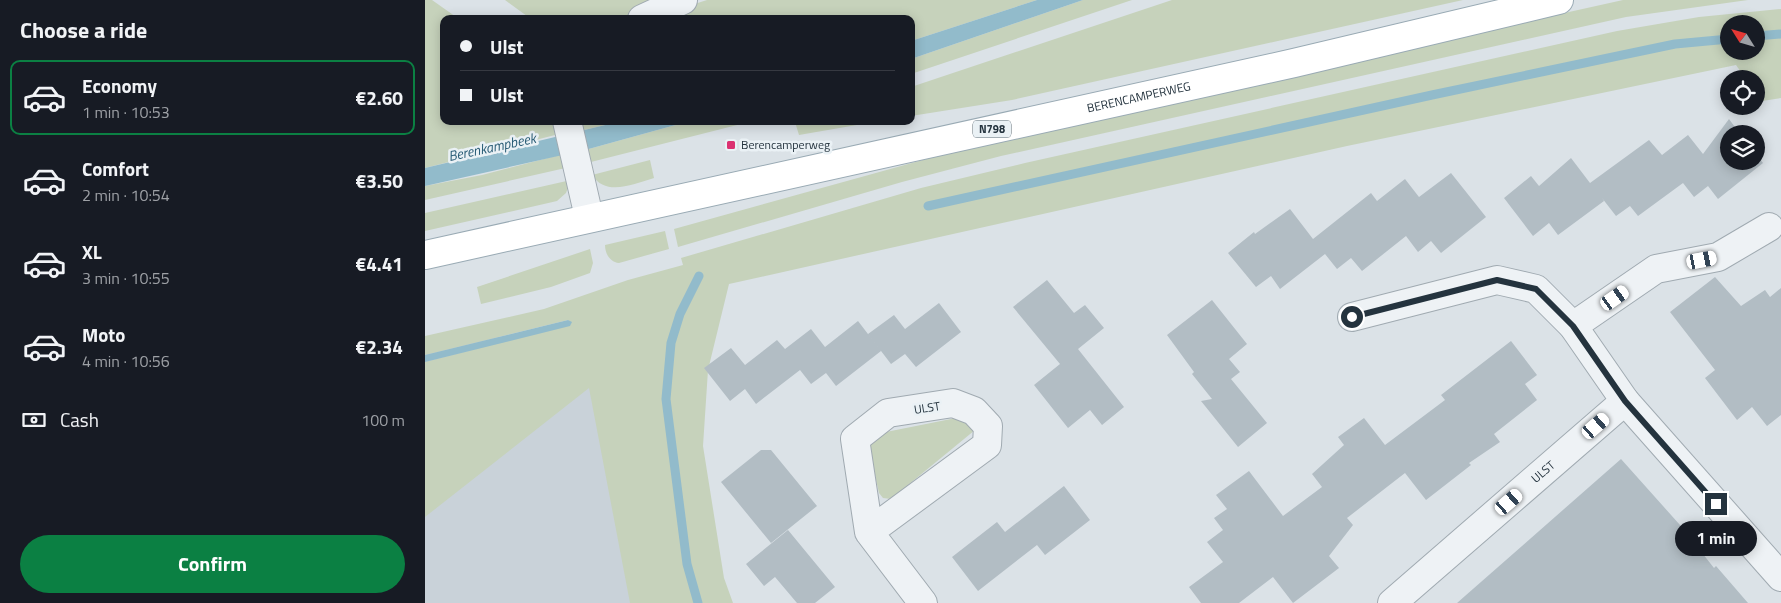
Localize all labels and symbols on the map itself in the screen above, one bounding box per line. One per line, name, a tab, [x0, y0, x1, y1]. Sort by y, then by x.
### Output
north arrow	[1720, 15, 1765, 60]
street label: BERENCAMPERWEG	[1085, 76, 1192, 117]
road number: N798	[973, 120, 1011, 138]
water label: Berenkampbeek	[446, 127, 539, 166]
place label: Berencamperweg	[741, 135, 830, 154]
marker: Berencamperweg	[725, 139, 737, 151]
car	[1685, 250, 1718, 270]
car	[1598, 283, 1631, 313]
route start	[1341, 306, 1363, 328]
street label: ULST	[912, 396, 942, 419]
car	[1579, 410, 1612, 442]
street label: ULST	[1527, 455, 1559, 487]
car	[1492, 486, 1525, 518]
route end	[1705, 493, 1727, 515]
callout: 1 min	[1675, 522, 1757, 556]

